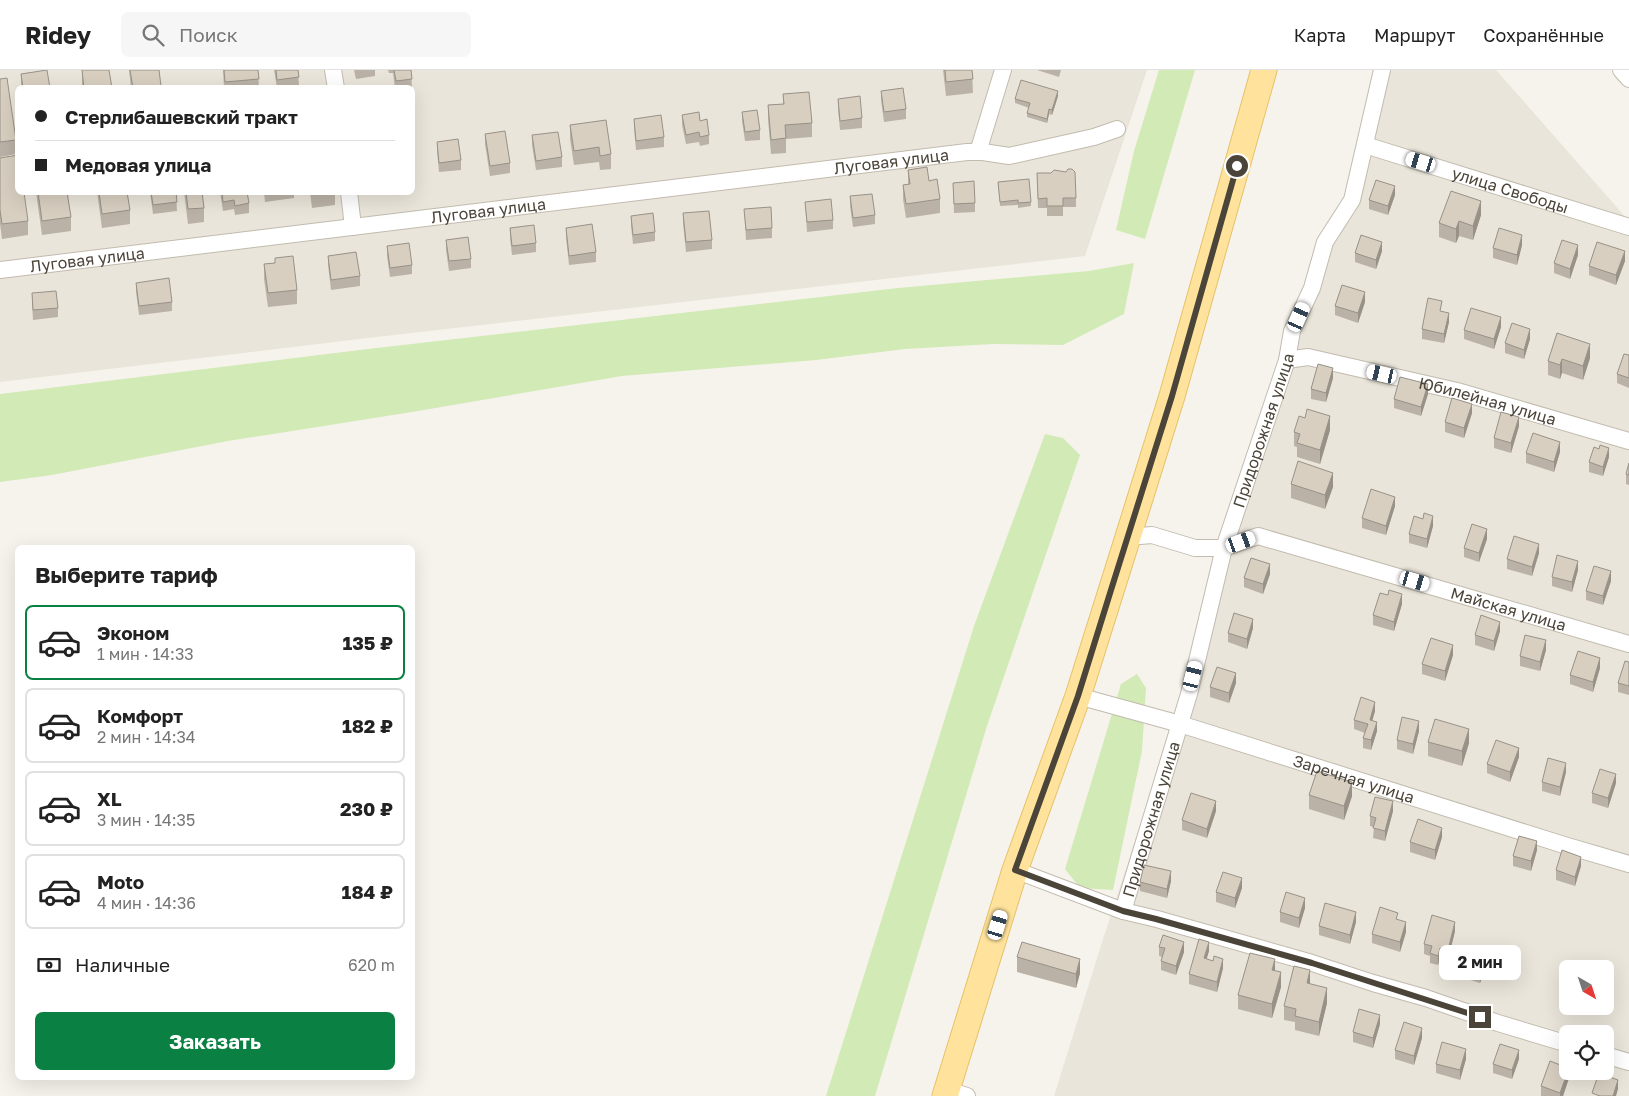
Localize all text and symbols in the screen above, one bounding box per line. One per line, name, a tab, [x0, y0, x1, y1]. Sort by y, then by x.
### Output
search box	[121, 12, 471, 57]
text: Ridey	[25, 20, 91, 49]
icon: search	[139, 21, 167, 49]
text: Поиск	[179, 23, 238, 46]
text: Карта	[1294, 24, 1346, 46]
text: Маршрут	[1374, 24, 1455, 46]
text: Сохранённые	[1483, 24, 1604, 46]
text: Стерлибашевский тракт	[65, 105, 298, 128]
street label: Луговая улица	[833, 144, 950, 178]
car	[1404, 150, 1437, 174]
text: Медовая улица	[65, 153, 211, 176]
route start	[1226, 155, 1248, 177]
street label: улица Свободы	[1449, 163, 1571, 218]
street label: Луговая улица	[430, 193, 547, 227]
street label: Луговая улица	[29, 242, 146, 276]
car	[1286, 300, 1311, 334]
street label: Придорожная улица	[1228, 352, 1298, 510]
car	[1365, 363, 1398, 385]
street label: Юбилейная улица	[1417, 373, 1559, 429]
car	[1224, 530, 1257, 554]
text: Выберите тариф	[35, 561, 218, 588]
car	[1398, 570, 1431, 592]
street label: Майская улица	[1448, 583, 1569, 635]
icon: car	[37, 620, 82, 665]
text: Эконом	[97, 621, 169, 644]
text: 135 ₽	[342, 631, 393, 654]
text: 1 мин · 14:33	[97, 644, 194, 664]
car	[1182, 660, 1203, 692]
icon: car	[37, 703, 82, 748]
text: Комфорт	[97, 704, 183, 727]
text: 182 ₽	[342, 714, 393, 737]
text: 2 мин · 14:34	[97, 727, 196, 747]
street label: Придорожная улица	[1118, 739, 1184, 899]
street label: Заречная улица	[1291, 750, 1417, 807]
icon: car	[37, 786, 82, 831]
text: XL	[97, 787, 122, 810]
text: 230 ₽	[340, 797, 393, 820]
text: 3 мин · 14:35	[97, 810, 195, 830]
icon: car	[37, 869, 82, 914]
text: Moto	[97, 870, 144, 893]
text: 184 ₽	[342, 880, 393, 903]
text: 4 мин · 14:36	[97, 893, 196, 913]
car	[986, 908, 1009, 942]
callout: 2 мин	[1439, 944, 1521, 980]
icon: cash	[35, 951, 63, 979]
text: 2 мин	[1458, 952, 1502, 972]
text: Наличные	[75, 953, 170, 976]
text: 620 m	[348, 955, 395, 975]
north arrow	[1559, 960, 1614, 1015]
map controls	[1559, 960, 1614, 1080]
route end	[1469, 1006, 1491, 1028]
button: Заказать	[35, 1012, 395, 1070]
button: locate	[1559, 1025, 1614, 1080]

